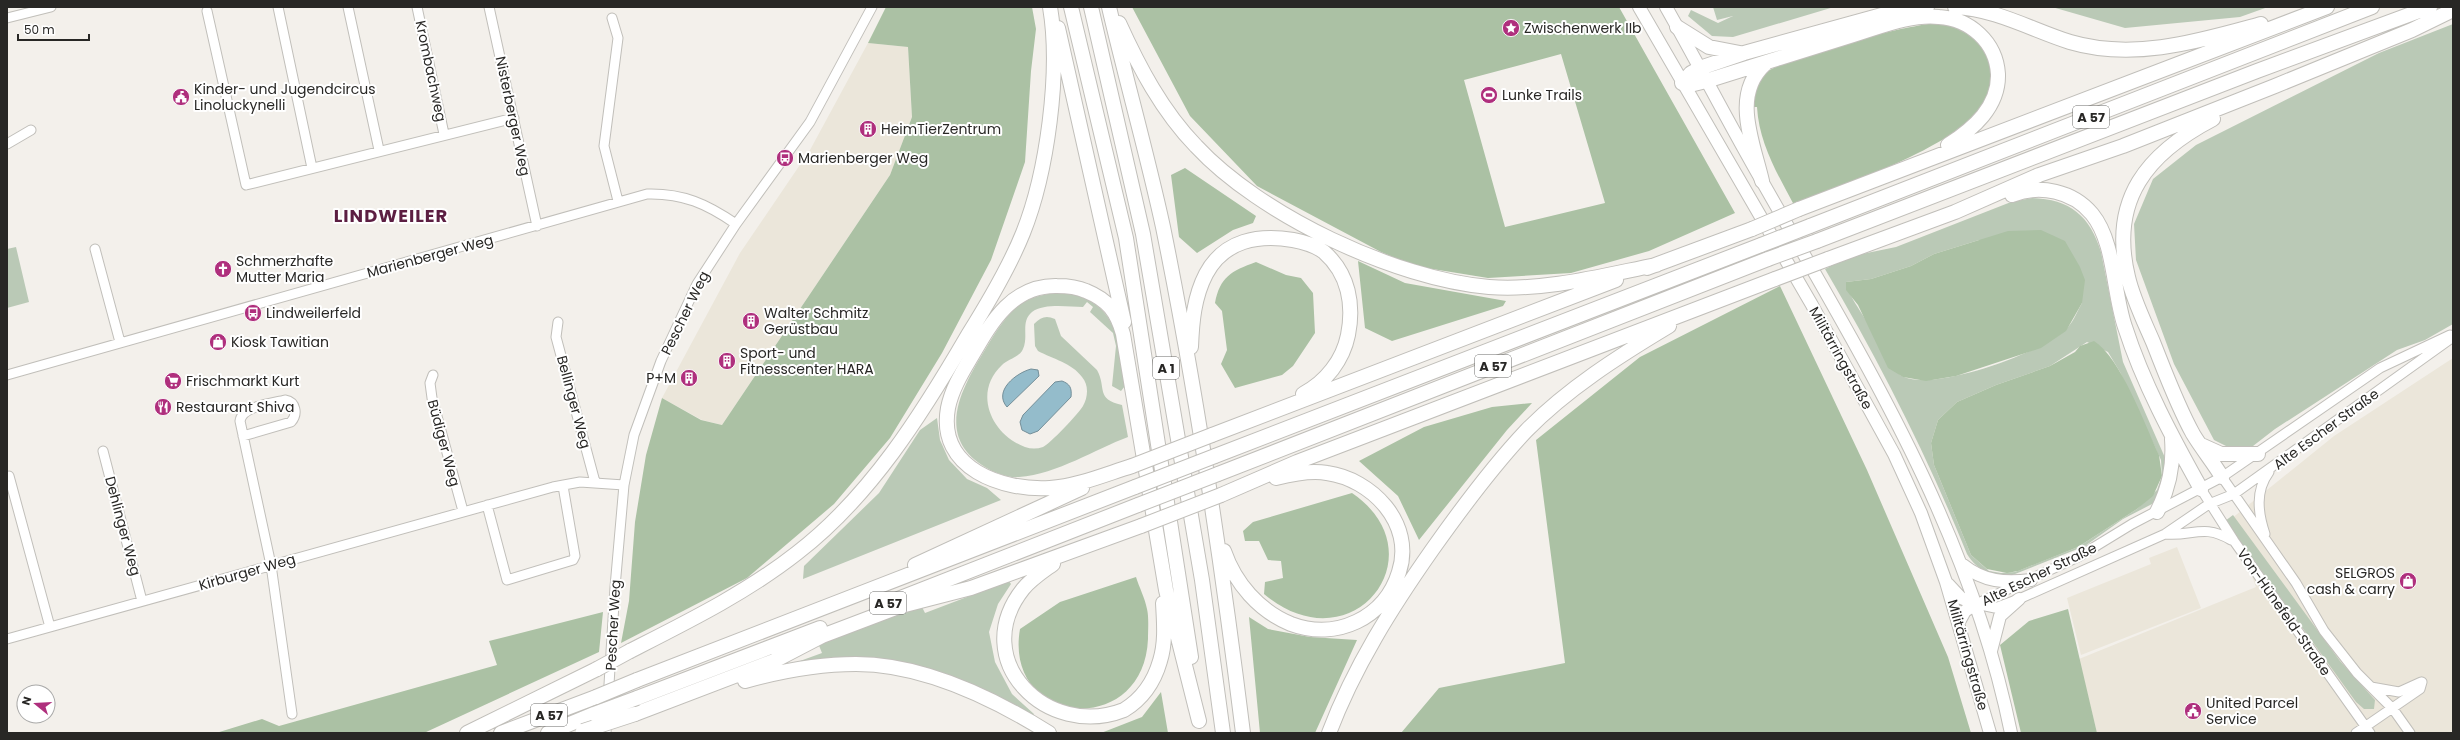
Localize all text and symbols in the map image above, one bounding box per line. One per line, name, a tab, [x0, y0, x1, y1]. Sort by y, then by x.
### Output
scale bar	[18, 16, 89, 42]
place icon: Zwischenwerk IIb	[1501, 18, 1521, 38]
place label: Zwischenwerk IIb	[1524, 18, 1642, 38]
street label: Krombachweg	[411, 19, 451, 123]
text: 50 m	[24, 21, 55, 38]
street label: Nisterberger Weg	[491, 54, 535, 178]
place label: Kinder- und Jugendcircus Linoluckynelli	[194, 79, 376, 115]
sports icon: Lunke Trails	[1479, 85, 1499, 105]
place label: Lunke Trails	[1502, 85, 1582, 105]
public building icon: Kinder- und Jugendcircus Linoluckynelli	[171, 87, 191, 107]
road number: A 57	[2073, 106, 2109, 128]
building icon: HeimTierZentrum	[858, 119, 878, 139]
place label: HeimTierZentrum	[881, 119, 1001, 139]
bus stop icon: Marienberger Weg	[775, 148, 795, 168]
place label: Marienberger Weg	[798, 148, 928, 168]
district label: LINDWEILER	[334, 203, 448, 228]
street label: Marienberger Weg	[365, 230, 495, 282]
place label: Schmerzhafte Mutter Maria	[236, 251, 333, 287]
church icon: Schmerzhafte Mutter Maria	[213, 259, 233, 279]
street label: Pescher Weg	[656, 268, 714, 358]
bus stop icon: Lindweilerfeld	[243, 303, 263, 323]
place label: Lindweilerfeld	[266, 303, 361, 323]
place label: Walter Schmitz Gerüstbau	[764, 303, 868, 339]
street label: Militärringstraße	[1804, 303, 1878, 413]
building icon: Walter Schmitz Gerüstbau	[741, 311, 761, 331]
shop icon: Kiosk Tawitian	[208, 332, 228, 352]
place label: Kiosk Tawitian	[231, 332, 329, 352]
place label: Sport- und Fitnesscenter HARA	[740, 343, 874, 379]
building icon: Sport- und Fitnesscenter HARA	[717, 351, 737, 371]
street label: Bellinger Weg	[552, 353, 596, 451]
road number: A 57	[1475, 355, 1511, 377]
road number: A 1	[1153, 357, 1179, 379]
place label: P+M	[646, 368, 676, 388]
building icon: P+M	[679, 368, 699, 388]
supermarket icon: Frischmarkt Kurt	[163, 371, 183, 391]
place label: Frischmarkt Kurt	[186, 371, 299, 391]
street label: Alte Escher Straße	[2269, 384, 2383, 474]
restaurant icon: Restaurant Shiva	[153, 397, 173, 417]
place label: Restaurant Shiva	[176, 397, 294, 417]
street label: Büdiger Weg	[423, 397, 465, 489]
street label: Dehlinger Weg	[100, 474, 146, 578]
street label: Alte Escher Straße	[1978, 537, 2100, 611]
street label: Von-Hünefeld-Straße	[2232, 544, 2336, 680]
street label: Kirburger Weg	[196, 549, 298, 595]
place label: SELGROS cash & carry	[2307, 563, 2395, 599]
shop icon: SELGROS cash & carry	[2398, 571, 2418, 591]
street label: Pescher Weg	[601, 579, 625, 671]
road number: A 57	[870, 592, 906, 614]
street label: Militärringstraße	[1943, 597, 1993, 713]
north arrow	[16, 684, 56, 724]
place label: United Parcel Service	[2206, 693, 2298, 729]
text: N	[18, 694, 35, 707]
public building icon: United Parcel Service	[2183, 701, 2203, 721]
road number: A 57	[531, 704, 567, 726]

